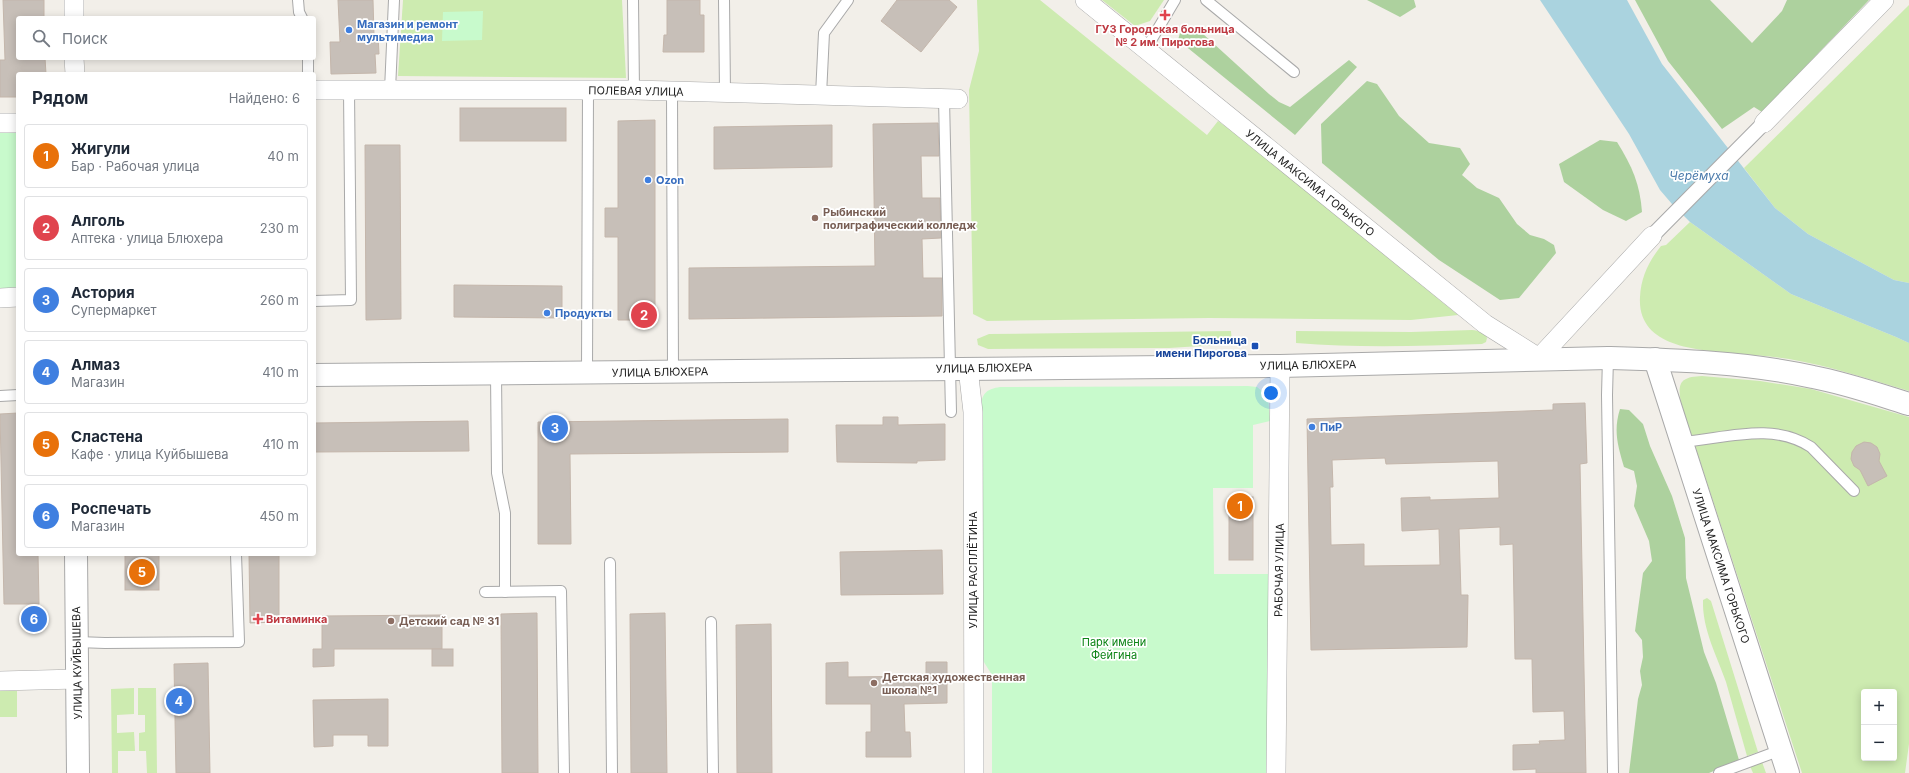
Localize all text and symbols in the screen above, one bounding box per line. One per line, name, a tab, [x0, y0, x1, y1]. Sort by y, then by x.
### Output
marker: ГУЗ Городская больница № 2 им. Пирогова	[1159, 9, 1171, 21]
search box	[16, 16, 316, 60]
place label: Магазин и ремонт мультимедиа	[357, 17, 458, 44]
place label: ГУЗ Городская больница № 2 им. Пирогова	[1095, 22, 1235, 49]
marker: Магазин и ремонт мультимедиа	[344, 25, 354, 35]
icon: search	[30, 27, 52, 49]
text: Поиск	[62, 29, 108, 48]
street label: ПОЛЕВАЯ УЛИЦА	[588, 83, 684, 99]
text: Рядом	[32, 88, 88, 108]
text: Найдено: 6	[229, 90, 300, 106]
street label: УЛИЦА МАКСИМА ГОРЬКОГО	[1243, 127, 1377, 239]
text: Жигули	[71, 139, 130, 158]
text: 1	[43, 148, 49, 164]
text: 40 m	[267, 148, 299, 164]
text: Бар · Рабочая улица	[71, 158, 200, 174]
water label: Черёмуха	[1669, 168, 1729, 183]
place label: Ozon	[656, 173, 684, 187]
marker: Ozon	[643, 175, 653, 185]
place label: Рыбинский полиграфический колледж	[823, 205, 976, 232]
text: Алголь	[71, 211, 125, 230]
marker: Рыбинский полиграфический колледж	[810, 213, 820, 223]
text: 2	[42, 220, 50, 236]
text: 230 m	[260, 220, 299, 236]
text: Аптека · улица Блюхера	[71, 230, 223, 246]
text: Астория	[71, 283, 135, 302]
text: 3	[42, 292, 50, 308]
text: 260 m	[260, 292, 299, 308]
pin: 2	[631, 300, 657, 330]
text: Супермаркет	[71, 302, 157, 318]
place label: Продукты	[555, 306, 612, 320]
marker: Продукты	[542, 308, 552, 318]
place label: Больница имени Пирогова	[1155, 333, 1247, 360]
marker: Больница имени Пирогова	[1250, 341, 1260, 351]
text: Алмаз	[71, 355, 120, 374]
street label: УЛИЦА БЛЮХЕРА	[1260, 357, 1357, 373]
street label: УЛИЦА БЛЮХЕРА	[936, 360, 1033, 376]
text: 4	[42, 364, 50, 380]
text: 410 m	[262, 364, 299, 380]
street label: УЛИЦА БЛЮХЕРА	[612, 364, 709, 380]
text: Магазин	[71, 374, 125, 390]
your location	[1261, 383, 1281, 403]
pin: 3	[542, 413, 568, 443]
place label: ПиР	[1320, 420, 1342, 434]
marker: ПиР	[1307, 422, 1317, 432]
text: Сластена	[71, 427, 143, 446]
text: 5	[42, 436, 50, 452]
text: 410 m	[262, 436, 299, 452]
text: Кафе · улица Куйбышева	[71, 446, 229, 462]
street label: УЛИЦА МАКСИМА ГОРЬКОГО	[1689, 487, 1753, 645]
pin: 1	[1227, 491, 1253, 521]
text: Роспечать	[71, 499, 151, 518]
text: 6	[42, 508, 50, 524]
text: 450 m	[259, 508, 299, 524]
street label: УЛИЦА РАСПЛЁТИНА	[966, 511, 980, 629]
text: Магазин	[71, 518, 125, 534]
street label: РАБОЧАЯ УЛИЦА	[1271, 523, 1287, 617]
pin: 5	[129, 557, 155, 587]
pin: 6	[21, 604, 47, 634]
street label: УЛИЦА КУЙБЫШЕВА	[69, 606, 85, 720]
place label: Витаминка	[266, 612, 327, 626]
marker: Витаминка	[253, 614, 263, 624]
place label: Детский сад № 31	[399, 614, 499, 628]
marker: Детский сад № 31	[386, 616, 396, 626]
park label: Парк имени Фейгина	[1082, 635, 1146, 662]
place label: Детская художественная школа №1	[882, 670, 1025, 697]
marker: Детская художественная школа №1	[869, 678, 879, 688]
pin: 4	[166, 686, 192, 716]
map controls	[1861, 689, 1897, 761]
button: +	[1861, 689, 1897, 725]
button: −	[1861, 725, 1897, 761]

